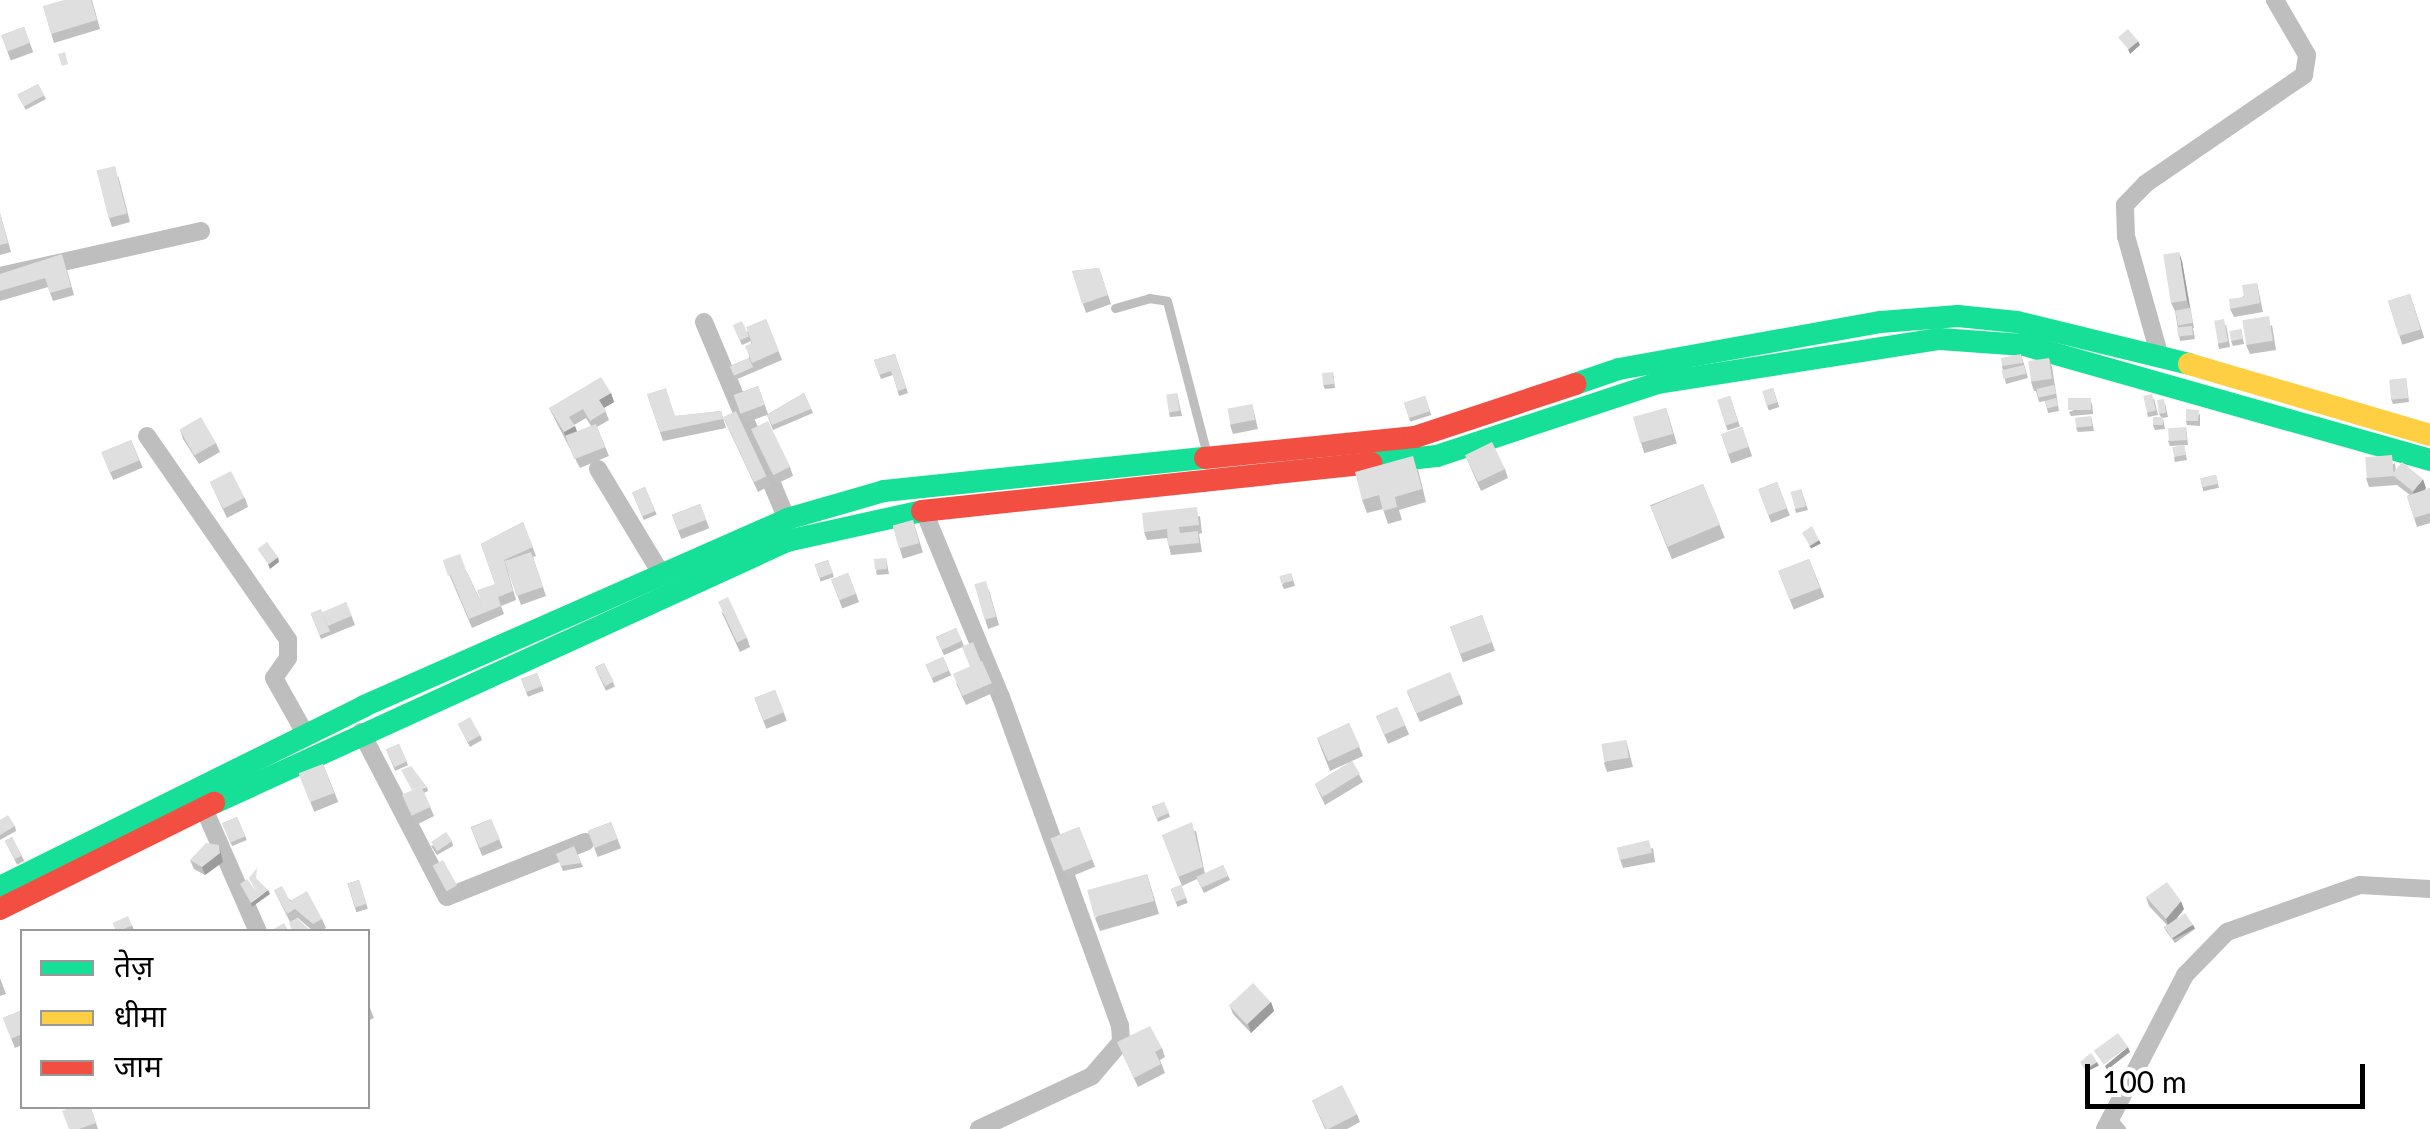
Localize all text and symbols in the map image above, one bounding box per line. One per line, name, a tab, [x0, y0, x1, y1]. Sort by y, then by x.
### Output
legend	[20, 929, 370, 1109]
text: तेज़	[114, 947, 153, 983]
text: धीमा	[114, 997, 166, 1033]
scale bar	[2090, 1044, 2370, 1106]
text: जाम	[114, 1047, 162, 1083]
text: 100 m	[2102, 1063, 2187, 1099]

